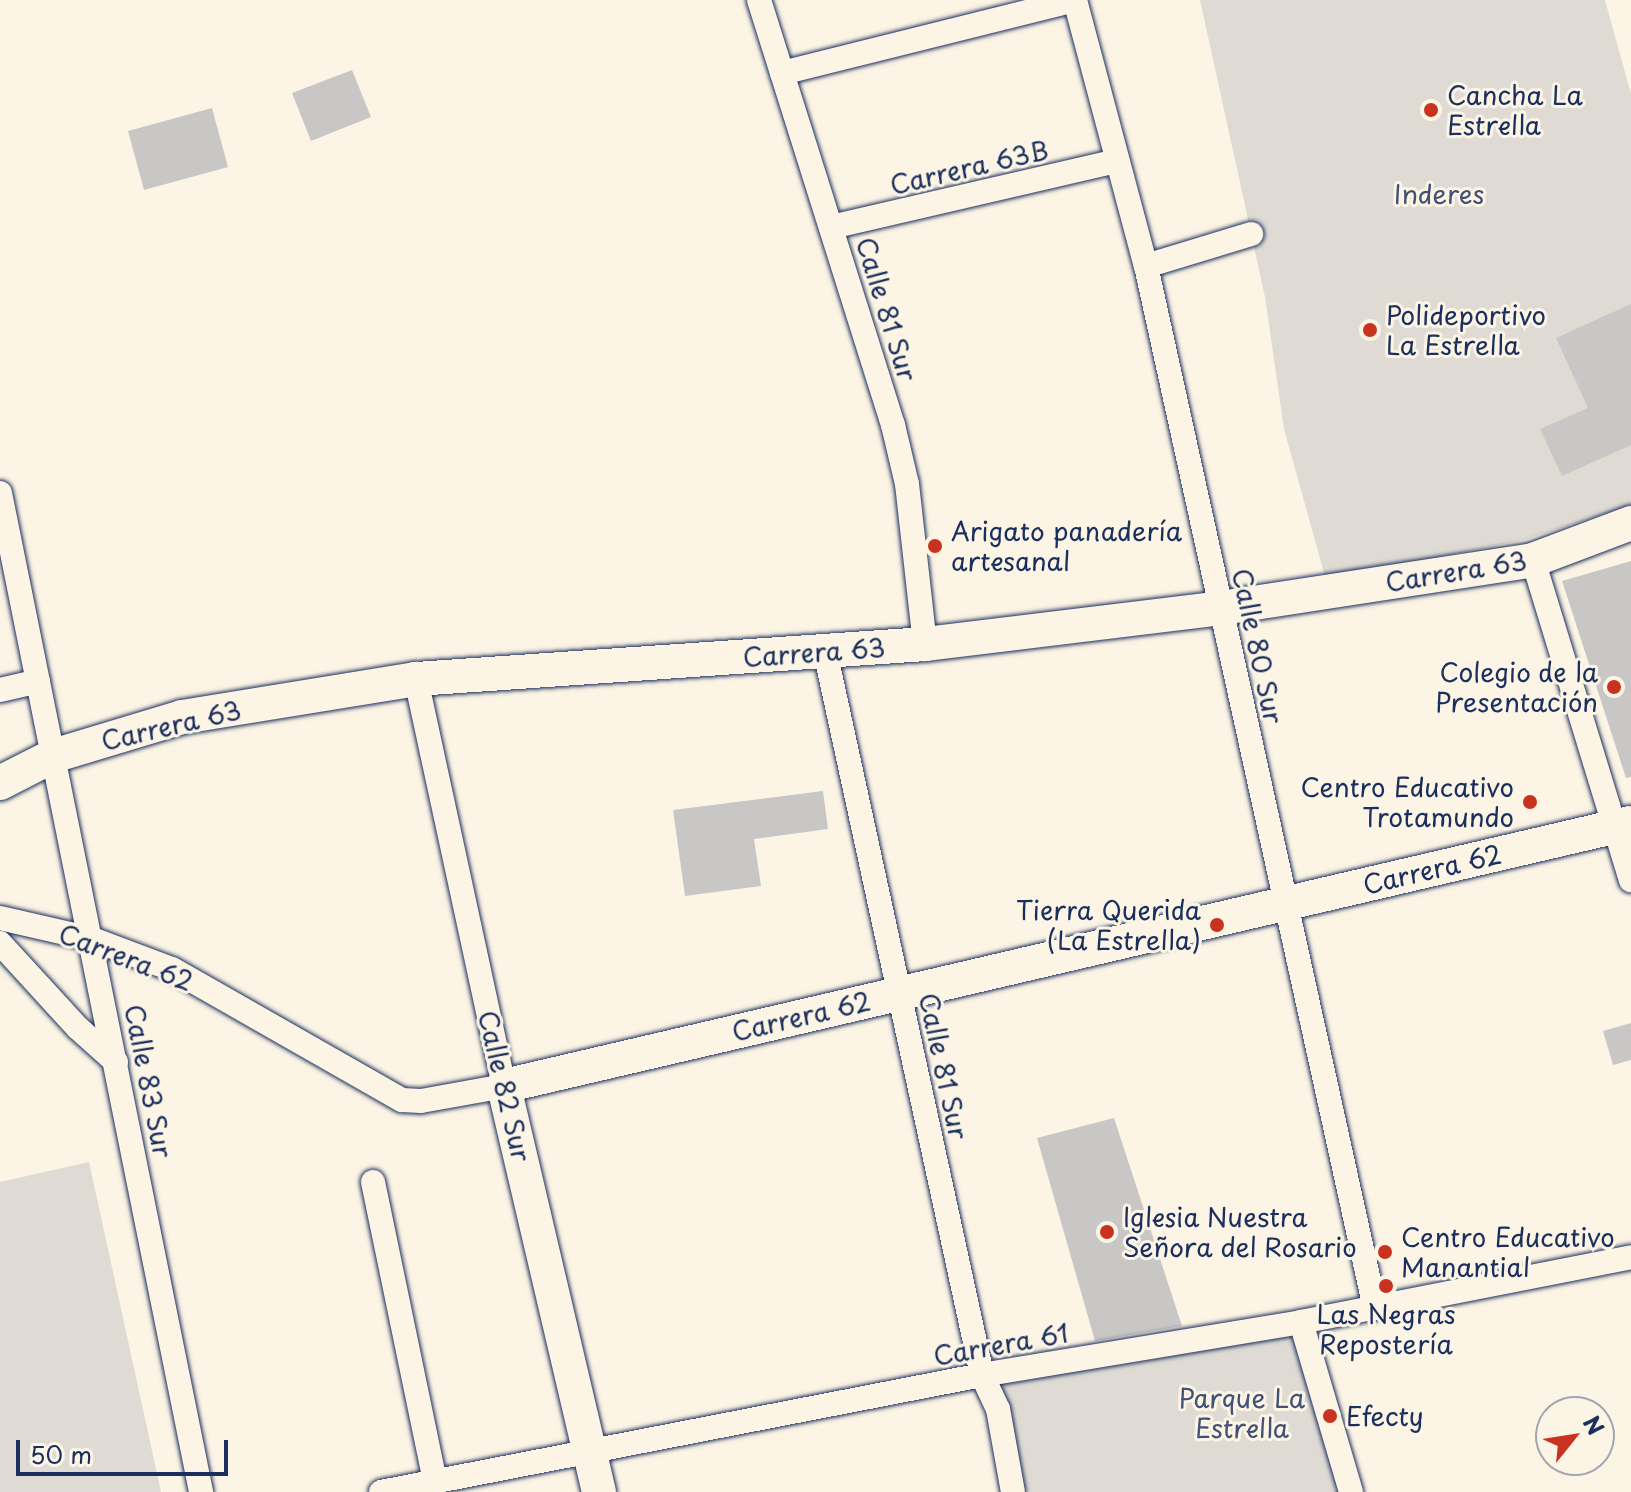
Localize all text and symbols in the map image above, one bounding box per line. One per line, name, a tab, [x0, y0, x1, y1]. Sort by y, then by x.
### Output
place label: Cancha La Estrella	[1447, 79, 1581, 140]
marker: Cancha La Estrella	[1422, 101, 1440, 119]
street label: Carrera 63B	[887, 134, 1051, 200]
park label: Inderes	[1394, 178, 1484, 210]
street label: Calle 81 Sur	[850, 232, 924, 386]
place label: Polideportivo La Estrella	[1386, 299, 1546, 360]
marker: Polideportivo La Estrella	[1361, 321, 1379, 339]
place label: Arigato panadería artesanal	[951, 515, 1182, 576]
marker: Arigato panadería artesanal	[926, 537, 944, 555]
street label: Carrera 63	[1383, 544, 1529, 598]
street label: Calle 80 Sur	[1226, 565, 1290, 727]
street label: Carrera 63	[742, 631, 886, 673]
place label: Colegio de la Presentación	[1435, 656, 1598, 718]
marker: Colegio de la Presentación	[1605, 678, 1623, 696]
street label: Carrera 63	[98, 694, 244, 756]
place label: Centro Educativo Trotamundo	[1300, 771, 1514, 832]
marker: Centro Educativo Trotamundo	[1521, 793, 1539, 811]
street label: Carrera 62	[1359, 838, 1505, 900]
place label: Tierra Querida (La Estrella)	[1015, 894, 1201, 956]
marker: Tierra Querida (La Estrella)	[1208, 916, 1226, 934]
street label: Carrera 62	[54, 917, 198, 997]
street label: Carrera 62	[728, 985, 874, 1047]
street label: Calle 81 Sur	[913, 989, 975, 1143]
street label: Calle 83 Sur	[119, 1001, 179, 1161]
street label: Calle 82 Sur	[472, 1007, 538, 1165]
place label: Iglesia Nuestra Señora del Rosario	[1123, 1201, 1356, 1262]
place label: Centro Educativo Manantial	[1401, 1221, 1615, 1282]
marker: Iglesia Nuestra Señora del Rosario	[1098, 1223, 1116, 1241]
marker: Centro Educativo Manantial	[1376, 1243, 1394, 1261]
marker: Las Negras Repostería	[1377, 1277, 1395, 1295]
place label: Las Negras Repostería	[1316, 1298, 1456, 1360]
street label: Carrera 61	[931, 1317, 1071, 1371]
park label: Parque La Estrella	[1179, 1382, 1305, 1444]
north arrow	[1535, 1396, 1615, 1476]
place label: Efecty	[1346, 1400, 1424, 1432]
marker: Efecty	[1321, 1407, 1339, 1425]
text: N	[1576, 1409, 1613, 1441]
scale bar	[20, 1424, 232, 1474]
text: 50 m	[30, 1436, 92, 1472]

